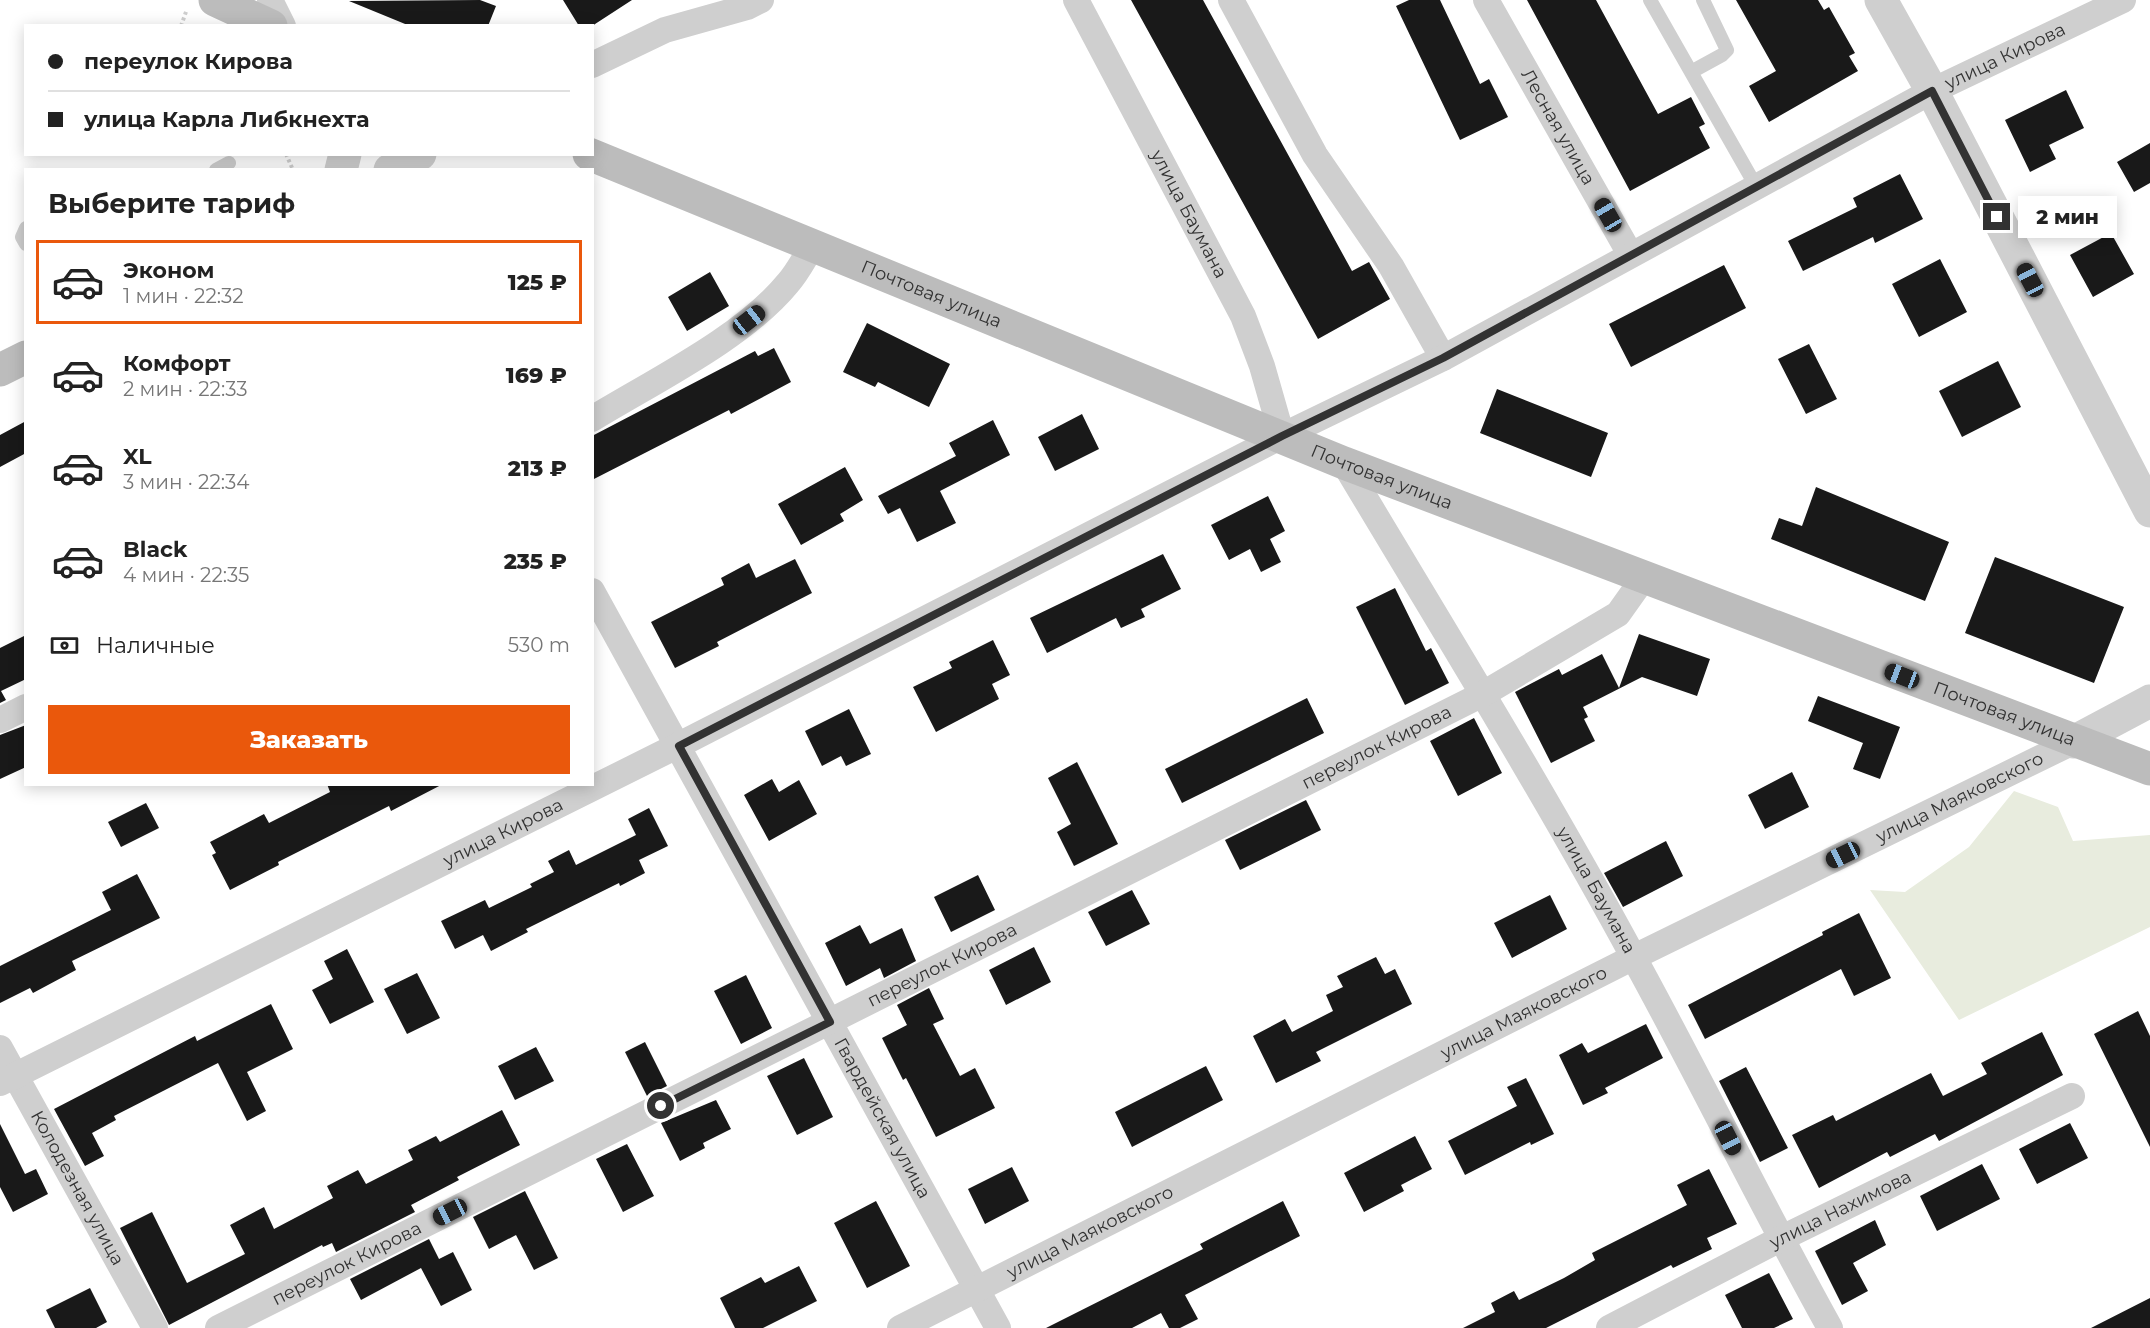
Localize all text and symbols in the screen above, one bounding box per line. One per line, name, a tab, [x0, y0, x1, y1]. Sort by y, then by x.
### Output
street label: улица Кирова	[1940, 18, 2069, 95]
text: переулок Кирова	[84, 48, 293, 75]
street label: Лесная улица	[1516, 65, 1600, 189]
text: улица Карла Либкнехта	[84, 106, 369, 133]
street label: улица Баумана	[1146, 145, 1232, 282]
text: Выберите тариф	[48, 187, 295, 220]
car	[1591, 195, 1625, 235]
callout: 2 мин	[2018, 196, 2117, 238]
route end	[1983, 203, 2010, 230]
text: 2 мин	[2036, 205, 2099, 229]
icon: car	[51, 255, 105, 309]
street label: Почтовая улица	[858, 256, 1005, 333]
text: Эконом	[123, 257, 214, 284]
car	[2014, 260, 2046, 300]
text: 125 ₽	[508, 269, 567, 296]
text: 1 мин · 22:32	[123, 284, 244, 308]
car	[729, 302, 769, 338]
icon: car	[51, 348, 105, 402]
text: Комфорт	[123, 350, 231, 377]
text: 169 ₽	[506, 362, 567, 389]
text: 2 мин · 22:33	[123, 377, 248, 401]
street label: Почтовая улица	[1308, 440, 1456, 514]
icon: car	[51, 441, 105, 495]
text: XL	[123, 443, 152, 470]
text: 213 ₽	[508, 455, 567, 482]
text: 3 мин · 22:34	[123, 470, 250, 494]
icon: car	[51, 534, 105, 588]
text: Black	[123, 536, 187, 563]
text: 235 ₽	[504, 548, 567, 575]
text: 4 мин · 22:35	[123, 563, 249, 587]
icon: cash	[48, 629, 81, 662]
text: Наличные	[96, 632, 215, 659]
text: 530 m	[508, 633, 570, 657]
car	[1882, 661, 1922, 691]
street label: Почтовая улица	[1930, 677, 2078, 751]
street label: переулок Кирова	[1298, 701, 1455, 794]
button: Заказать	[48, 705, 570, 774]
street label: улица Маяковского	[1871, 747, 2047, 848]
street label: улица Кирова	[439, 794, 567, 872]
street label: улица Баумана	[1551, 822, 1640, 957]
car	[1823, 839, 1863, 871]
street label: переулок Кирова	[864, 918, 1021, 1012]
street label: улица Маяковского	[1436, 961, 1611, 1064]
street label: Гвардейская улица	[829, 1034, 936, 1202]
route start	[647, 1092, 674, 1119]
street label: Колодезная улица	[26, 1107, 129, 1269]
car	[1712, 1118, 1744, 1158]
street label: улица Нахимова	[1765, 1165, 1915, 1254]
street label: улица Маяковского	[1002, 1181, 1177, 1284]
car	[430, 1196, 470, 1228]
street label: переулок Кирова	[268, 1217, 425, 1310]

